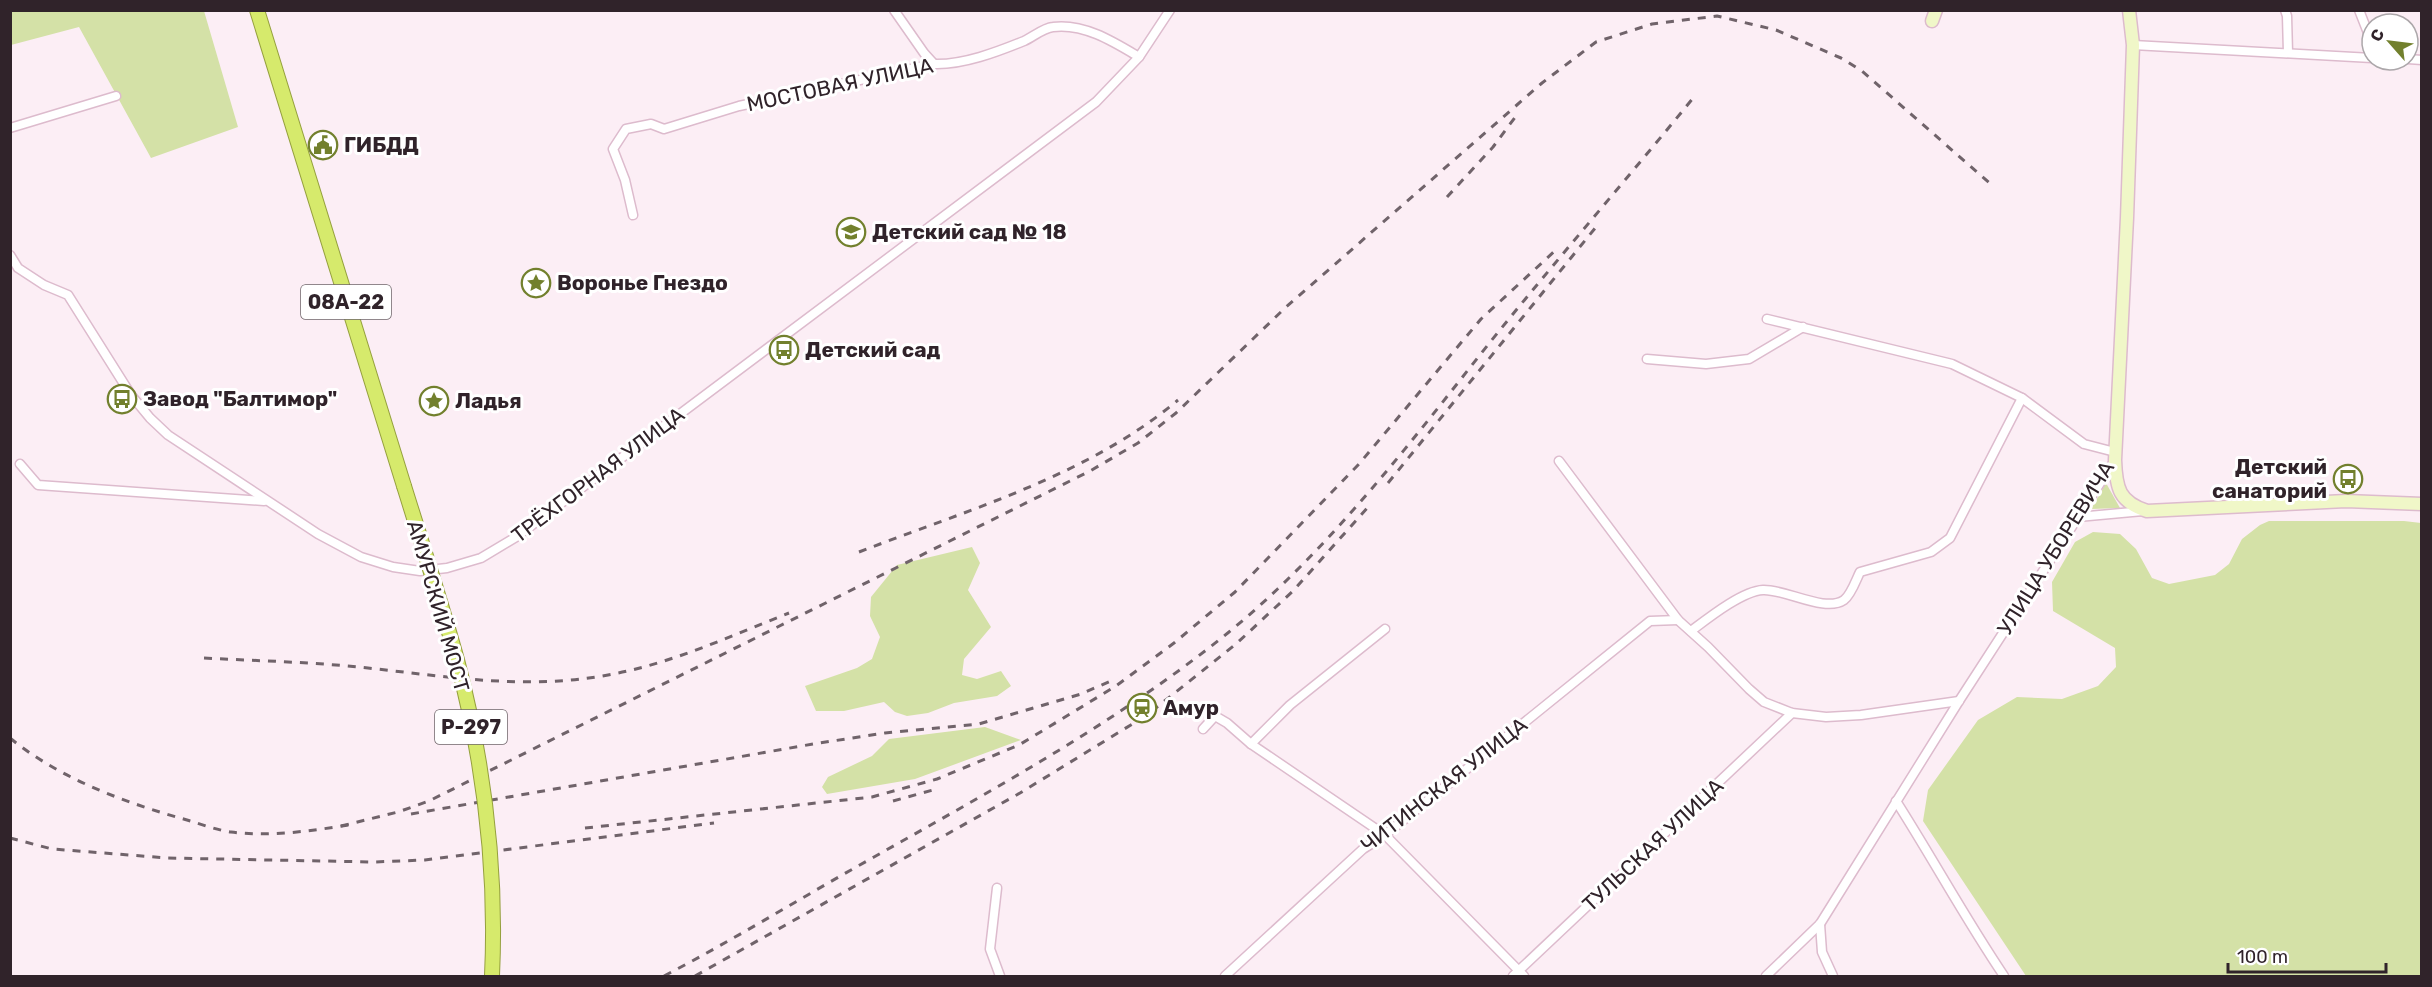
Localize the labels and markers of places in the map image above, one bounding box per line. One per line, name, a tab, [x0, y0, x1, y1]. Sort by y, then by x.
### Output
public building icon: ГИБДД	[307, 129, 339, 161]
place label: ГИБДД	[344, 132, 419, 157]
school or university icon: Детский сад № 18	[835, 216, 867, 248]
place label: Детский сад № 18	[872, 219, 1067, 244]
place icon: Воронье Гнездо	[520, 267, 552, 299]
place label: Воронье Гнездо	[557, 270, 728, 295]
bus stop icon: Детский сад	[768, 334, 800, 366]
place label: Детский сад	[805, 337, 941, 362]
bus stop icon: Завод "Балтимор"	[106, 383, 138, 415]
place icon: Ладья	[418, 385, 450, 417]
place label: Завод "Балтимор"	[143, 386, 337, 411]
place label: Ладья	[455, 388, 522, 413]
place label: Детский санаторий	[2212, 454, 2327, 503]
bus stop icon: Детский санаторий	[2332, 463, 2364, 495]
station icon: Амур	[1126, 692, 1158, 724]
place label: Амур	[1163, 695, 1219, 720]

